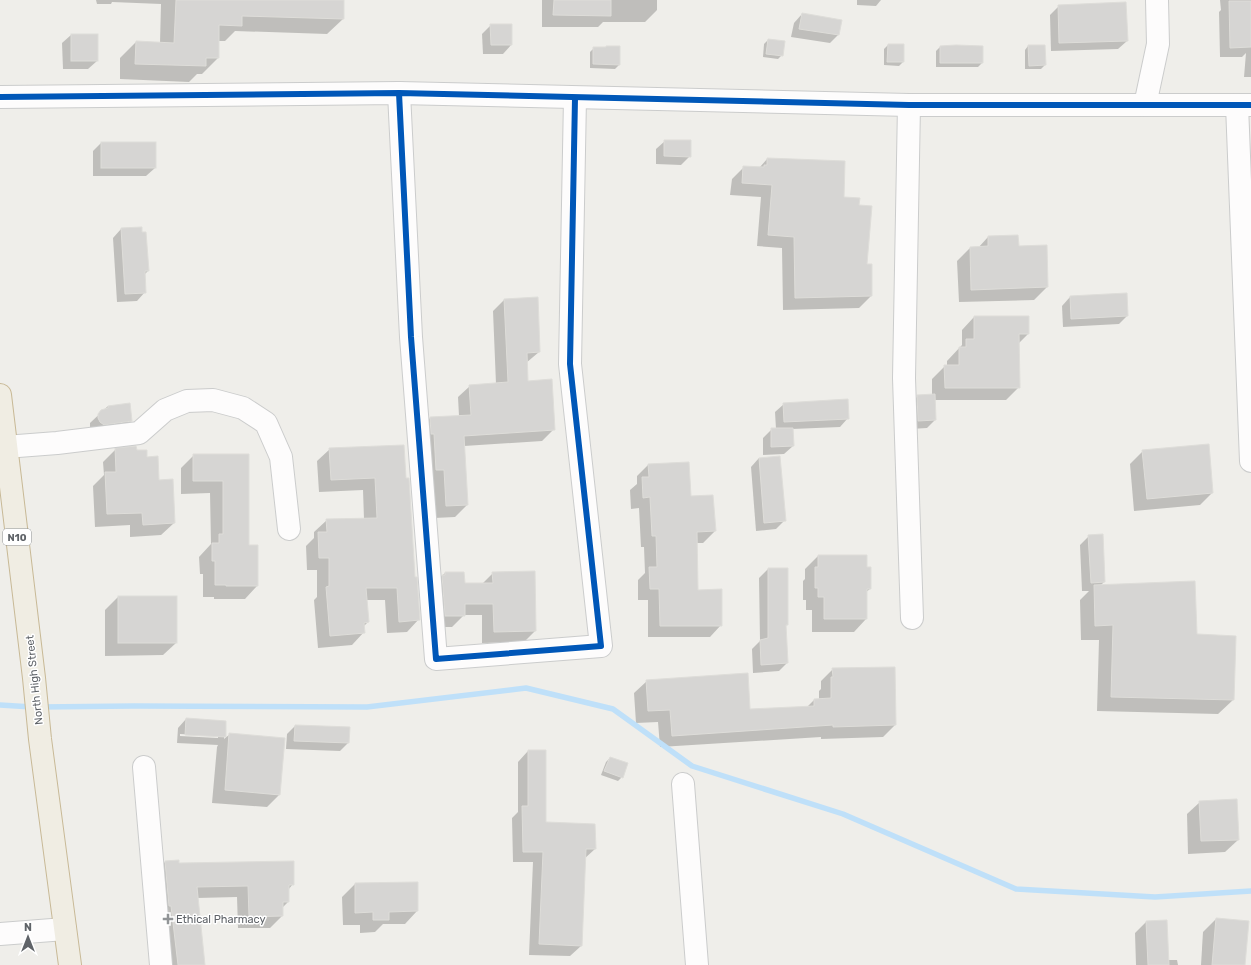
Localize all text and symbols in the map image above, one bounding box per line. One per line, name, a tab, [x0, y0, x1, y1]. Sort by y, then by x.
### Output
road number: N10	[3, 529, 31, 545]
street label: North High Street	[23, 634, 46, 725]
place label: Ethical Pharmacy	[176, 913, 266, 926]
marker: Ethical Pharmacy	[163, 914, 173, 924]
north arrow	[8, 917, 48, 957]
text: N	[24, 921, 32, 934]

